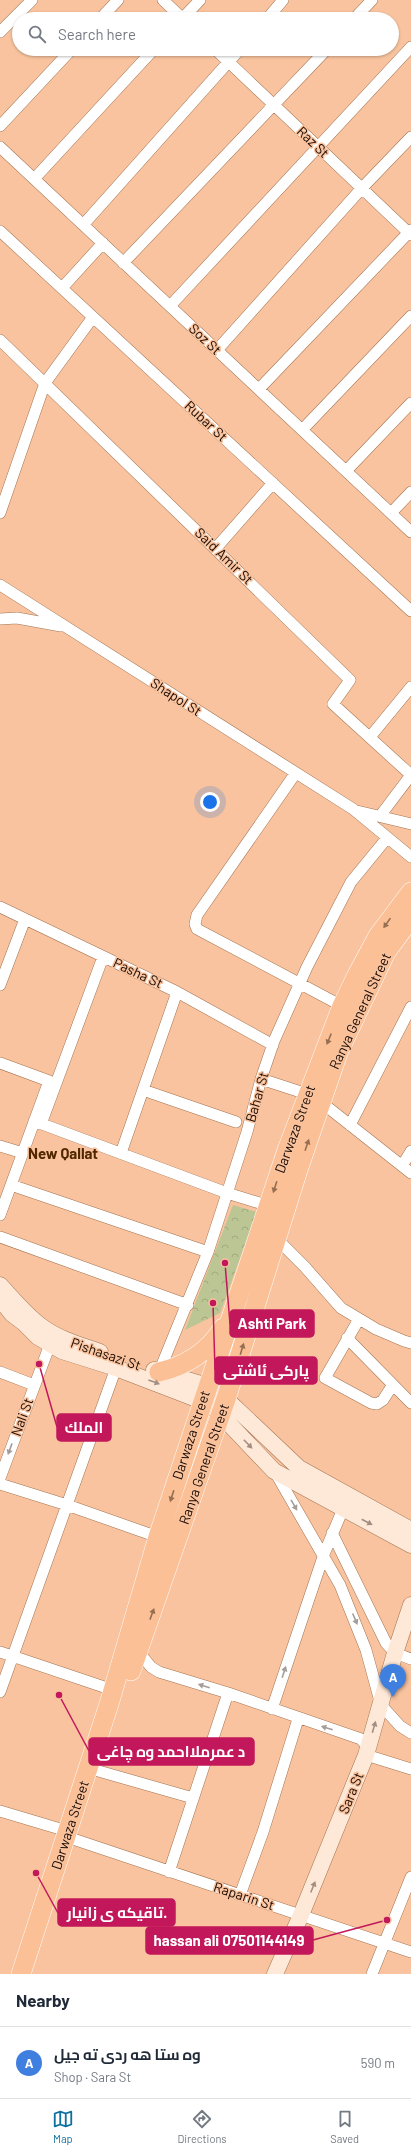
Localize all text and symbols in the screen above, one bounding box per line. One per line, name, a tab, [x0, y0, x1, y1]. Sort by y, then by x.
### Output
search box	[12, 12, 399, 56]
icon: search	[26, 23, 48, 45]
text: Search here	[58, 25, 136, 43]
street label: Raz St	[294, 122, 333, 161]
street label: Soz St	[186, 319, 225, 358]
street label: Rubar St	[182, 397, 231, 445]
street label: Said Amir St	[192, 524, 257, 588]
street label: Shapol St	[148, 674, 205, 719]
your location	[200, 792, 220, 812]
one-way arrow	[383, 917, 391, 928]
street label: Ranya General Street	[325, 950, 394, 1072]
street label: Pasha St	[111, 954, 166, 991]
one-way arrow	[326, 1033, 332, 1045]
street label: Bahar St	[241, 1070, 272, 1124]
street label: Darwaza Street	[271, 1082, 318, 1175]
one-way arrow	[304, 1138, 310, 1150]
district label: New Qallat	[28, 1144, 98, 1162]
one-way arrow	[272, 1181, 278, 1193]
callout: Ashti Park	[230, 1310, 314, 1337]
text: Ashti Park	[238, 1314, 306, 1332]
street label: Pishasazi St	[69, 1334, 143, 1373]
one-way arrow	[239, 1342, 245, 1354]
callout: پارکی ئاشتی	[215, 1357, 317, 1384]
text: پارکی ئاشتی	[223, 1361, 309, 1382]
one-way arrow	[148, 1380, 160, 1386]
street label: Darwaza Street	[168, 1388, 213, 1482]
street label: Nali St	[7, 1395, 36, 1438]
street label: Ranya General Street	[175, 1401, 232, 1527]
callout: الملك	[57, 1414, 111, 1441]
text: الملك	[65, 1418, 103, 1436]
one-way arrow	[243, 1439, 252, 1448]
one-way arrow	[7, 1444, 13, 1456]
one-way arrow	[169, 1491, 175, 1503]
one-way arrow	[290, 1499, 297, 1511]
one-way arrow	[362, 1518, 373, 1525]
one-way arrow	[149, 1608, 155, 1620]
one-way arrow	[352, 1614, 358, 1625]
pin: A	[380, 1664, 406, 1697]
one-way arrow	[282, 1666, 288, 1678]
one-way arrow	[198, 1683, 210, 1689]
one-way arrow	[371, 1720, 377, 1732]
one-way arrow	[321, 1725, 333, 1731]
callout: د عمرملااحمد وه چاغى	[89, 1738, 254, 1765]
text: د عمرملااحمد وه چاغى	[97, 1742, 245, 1763]
street label: Sara St	[334, 1769, 367, 1816]
street label: Darwaza Street	[47, 1778, 92, 1872]
street label: Raparin St	[212, 1878, 277, 1913]
one-way arrow	[309, 1881, 316, 1893]
callout: تاقيكه ى زانيار.	[58, 1899, 175, 1926]
text: تاقيكه ى زانيار.	[66, 1903, 167, 1922]
callout: hassan ali 07501144149	[146, 1927, 313, 1954]
text: hassan ali 07501144149	[154, 1931, 304, 1949]
text: Nearby	[16, 1990, 70, 2010]
text: وه ستا هه ردى ته جيل	[54, 2045, 201, 2063]
text: A	[25, 2055, 33, 2071]
text: 590 m	[361, 2055, 395, 2071]
text: Shop · Sara St	[54, 2069, 131, 2085]
tab: Map	[52, 2108, 74, 2145]
tab: Directions	[177, 2108, 227, 2145]
tab: Saved	[330, 2108, 359, 2145]

